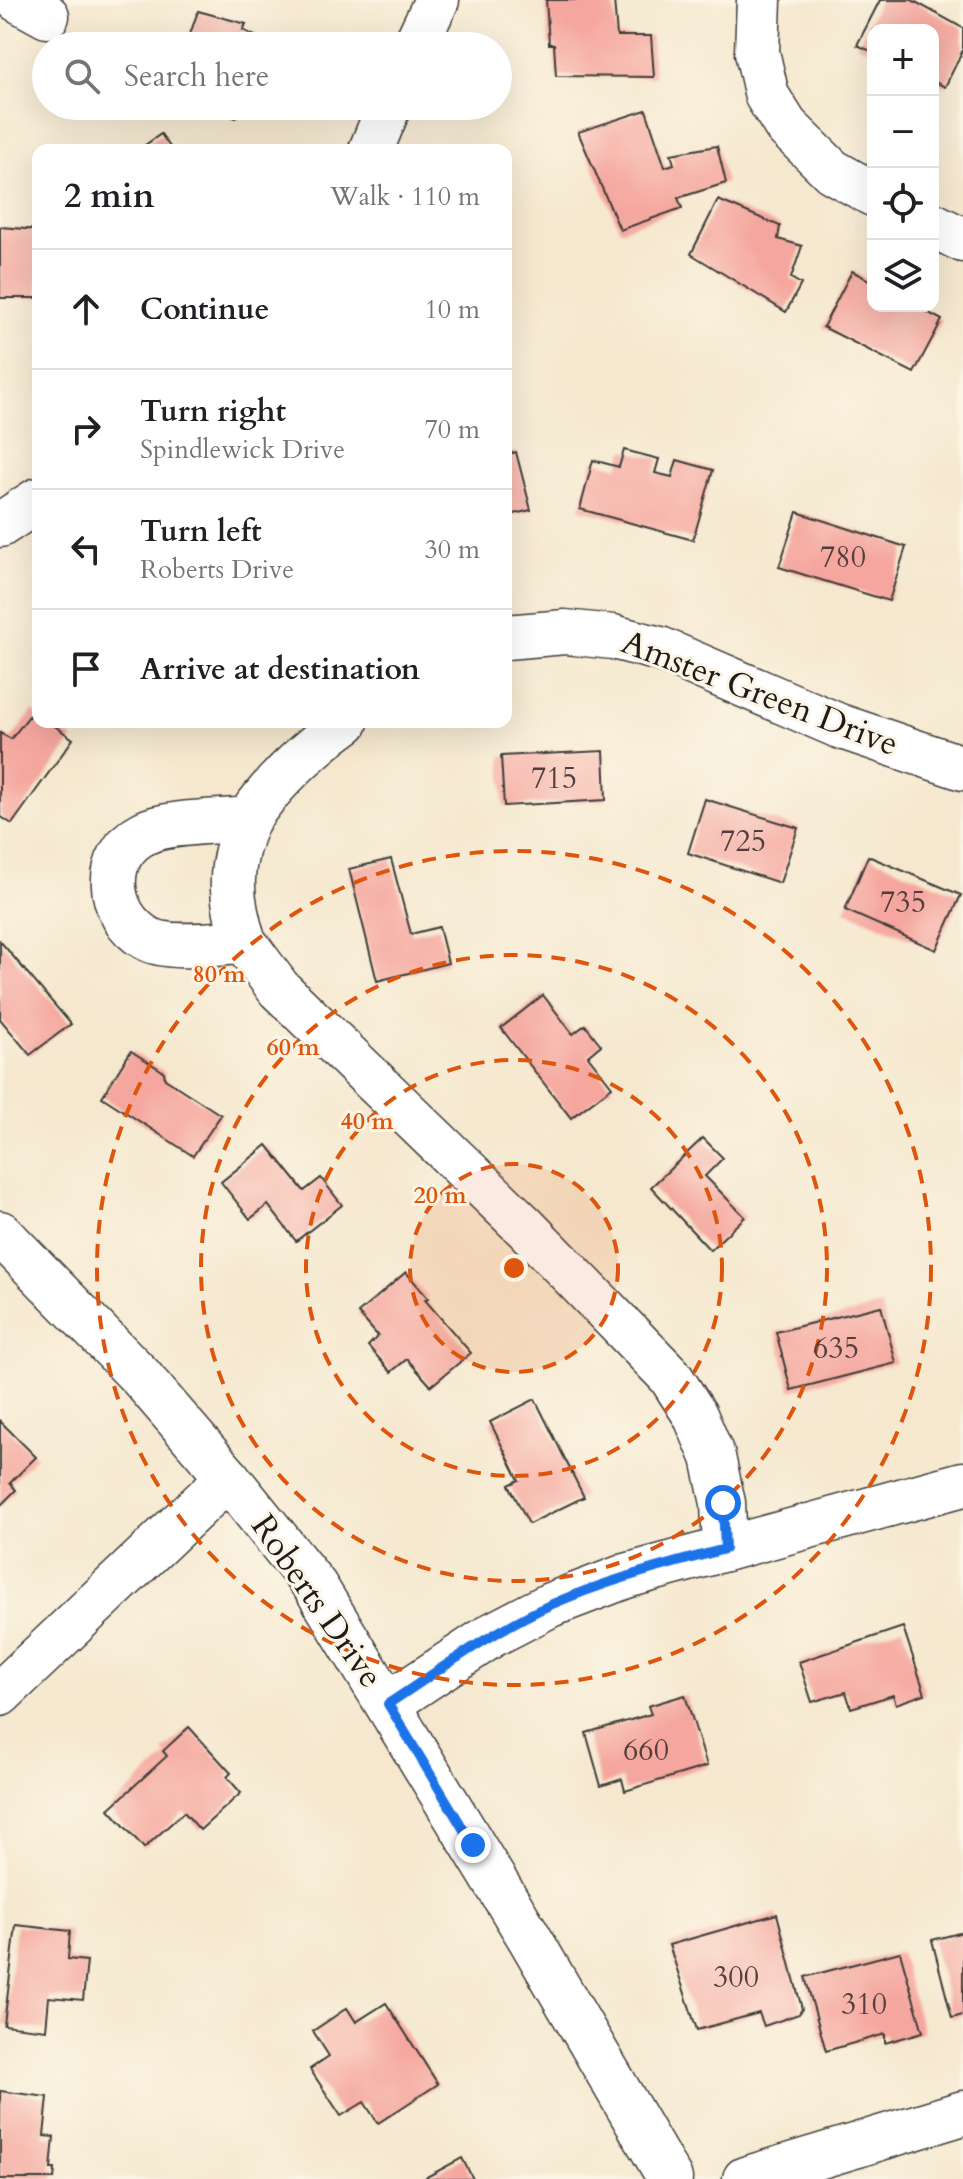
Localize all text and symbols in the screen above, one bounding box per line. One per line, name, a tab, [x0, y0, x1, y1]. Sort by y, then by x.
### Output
map controls	[867, 24, 939, 312]
button: +	[867, 24, 939, 96]
search box	[32, 32, 512, 120]
icon: search	[60, 54, 104, 98]
text: Search here	[124, 56, 269, 97]
button: −	[867, 96, 939, 168]
button: locate	[867, 168, 939, 240]
text: 2 min	[64, 173, 155, 219]
text: Walk · 110 m	[330, 179, 480, 214]
button: layers	[867, 240, 939, 312]
icon: ahead	[64, 287, 108, 331]
text: Continue	[140, 289, 269, 330]
text: 10 m	[424, 292, 480, 327]
text: Turn right	[140, 391, 286, 432]
icon: right	[64, 407, 108, 451]
text: 70 m	[424, 412, 480, 447]
text: Spindlewick Drive	[140, 432, 345, 467]
text: Turn left	[140, 511, 262, 552]
icon: left	[64, 527, 108, 571]
text: 30 m	[424, 532, 480, 567]
house number: 780	[820, 537, 866, 578]
text: Roberts Drive	[140, 552, 294, 587]
street label: Amster Green Drive	[615, 619, 905, 767]
icon: arrive	[64, 647, 108, 691]
text: Arrive at destination	[140, 649, 420, 690]
house number: 715	[531, 758, 577, 799]
house number: 725	[720, 821, 766, 862]
house number: 735	[880, 882, 926, 923]
text: 80 m	[192, 958, 246, 991]
text: 60 m	[266, 1031, 320, 1064]
text: 40 m	[340, 1105, 394, 1138]
text: 20 m	[413, 1179, 467, 1212]
centre of rings	[500, 1254, 528, 1282]
house number: 635	[813, 1328, 859, 1369]
route start	[705, 1485, 741, 1521]
street label: Roberts Drive	[240, 1505, 394, 1697]
house number: 660	[623, 1730, 669, 1771]
route end	[455, 1827, 491, 1863]
house number: 300	[713, 1957, 759, 1998]
house number: 310	[841, 1984, 887, 2025]

